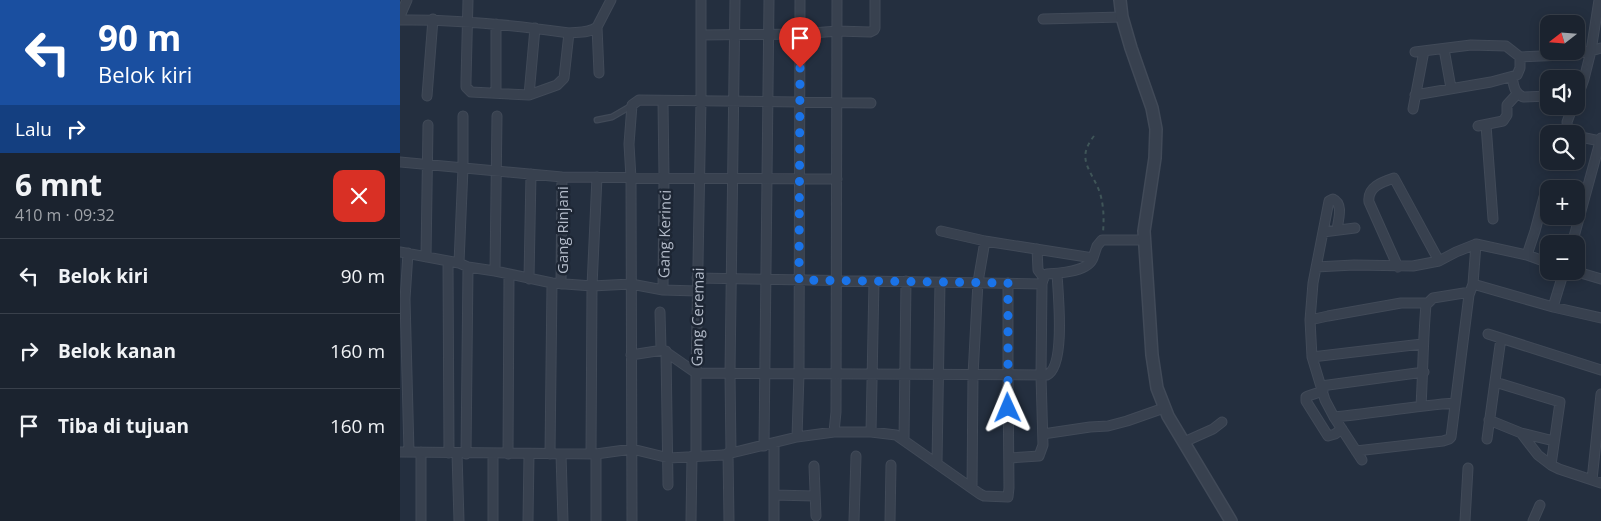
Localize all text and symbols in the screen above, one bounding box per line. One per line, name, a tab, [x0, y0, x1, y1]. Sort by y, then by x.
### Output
text: 90 m	[98, 14, 181, 61]
north arrow	[1540, 15, 1585, 60]
map controls	[1540, 15, 1585, 280]
pin	[779, 17, 821, 68]
icon: left	[15, 20, 80, 85]
icon: arrive	[786, 24, 814, 52]
text: Belok kiri	[98, 59, 192, 89]
button: sound	[1540, 70, 1585, 115]
icon: right	[62, 115, 90, 143]
text: Lalu	[15, 116, 52, 142]
button: search	[1540, 125, 1585, 170]
text: 6 mnt	[15, 164, 102, 205]
button: close	[333, 170, 385, 222]
button: +	[1540, 180, 1585, 225]
street label: Gang Rinjani	[552, 186, 572, 274]
street label: Gang Kerinci	[653, 190, 675, 278]
text: 410 m · 09:32	[15, 204, 115, 226]
button: −	[1540, 235, 1585, 280]
icon: left	[15, 262, 43, 290]
text: Belok kiri	[58, 263, 148, 289]
text: 90 m	[341, 263, 385, 289]
street label: Gang Ceremai	[686, 267, 708, 367]
icon: right	[15, 337, 43, 365]
text: Belok kanan	[58, 338, 176, 364]
text: 160 m	[330, 338, 385, 364]
position arrow	[981, 381, 1033, 433]
icon: arrive	[15, 412, 43, 440]
text: Tiba di tujuan	[58, 413, 189, 439]
text: 160 m	[330, 413, 385, 439]

